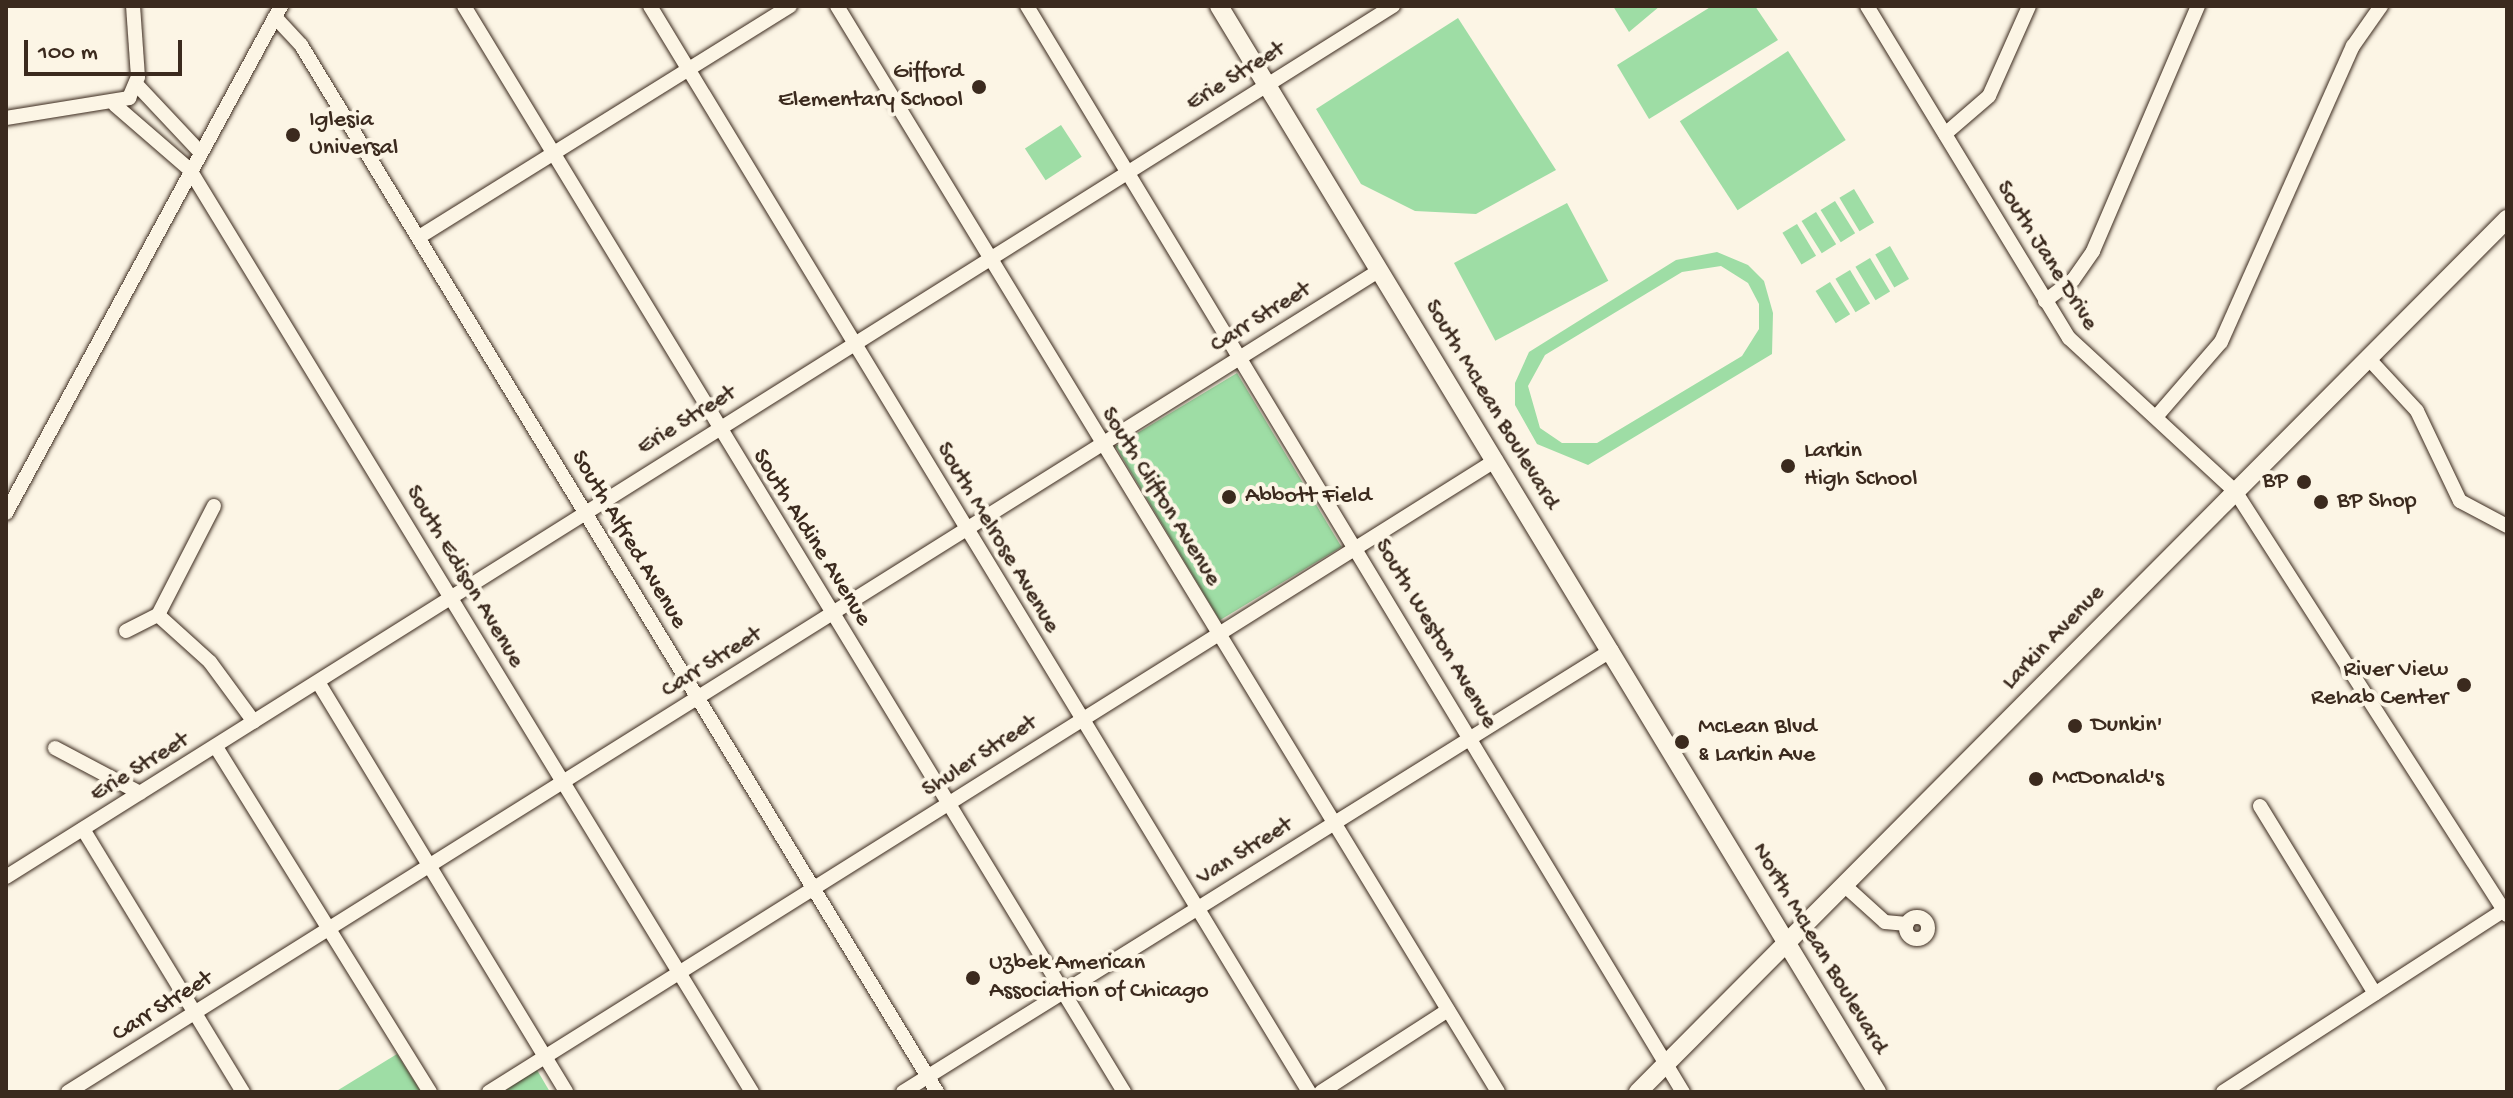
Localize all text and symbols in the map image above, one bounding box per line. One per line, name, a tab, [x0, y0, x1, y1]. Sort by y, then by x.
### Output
scale bar	[28, 24, 186, 74]
street label: Erie Street	[1181, 35, 1291, 119]
text: 100 m	[38, 39, 98, 68]
place label: Gifford Elementary School	[778, 59, 963, 115]
marker: Gifford Elementary School	[970, 78, 988, 96]
place label: Iglesia Universal	[309, 107, 398, 163]
marker: Iglesia Universal	[284, 126, 302, 144]
street label: South Jane Drive	[1988, 176, 2104, 336]
street label: Carr Street	[1205, 276, 1317, 360]
street label: South McLean Boulevard	[1417, 295, 1565, 515]
street label: Erie Street	[632, 379, 742, 463]
street label: South Clifton Avenue	[1093, 402, 1227, 592]
street label: South Melrose Avenue	[929, 437, 1065, 639]
place label: Larkin High School	[1804, 438, 1918, 494]
street label: South Aldine Avenue	[745, 444, 877, 632]
street label: South Alfred Avenue	[563, 446, 693, 634]
marker: Larkin High School	[1779, 457, 1797, 475]
place label: BP	[2262, 468, 2288, 496]
marker: BP	[2295, 473, 2313, 491]
street label: South Edison Avenue	[398, 480, 530, 674]
place label: Abbott Field	[1245, 483, 1371, 511]
marker: Abbott Field	[1220, 488, 1238, 506]
place label: BP Shop	[2337, 488, 2416, 516]
marker: BP Shop	[2312, 493, 2330, 511]
street label: South Weston Avenue	[1367, 534, 1503, 734]
street label: Larkin Avenue	[1996, 579, 2112, 697]
street label: Carr Street	[656, 621, 768, 705]
place label: River View Rehab Center	[2311, 657, 2448, 713]
marker: River View Rehab Center	[2455, 676, 2473, 694]
street label: Shuler Street	[917, 709, 1043, 805]
place label: Dunkin'	[2091, 712, 2163, 740]
place label: McLean Blvd & Larkin Ave	[1698, 714, 1817, 770]
marker: Dunkin'	[2066, 717, 2084, 735]
street label: Erie Street	[85, 726, 195, 810]
marker: McLean Blvd & Larkin Ave	[1673, 733, 1691, 751]
place label: McDonald's	[2052, 765, 2164, 793]
marker: McDonald's	[2027, 770, 2045, 788]
street label: Van Street	[1192, 811, 1298, 893]
street label: North McLean Boulevard	[1744, 838, 1894, 1060]
place label: Uzbek American Association of Chicago	[989, 950, 1209, 1006]
street label: Carr Street	[107, 965, 219, 1049]
marker: Uzbek American Association of Chicago	[964, 969, 982, 987]

